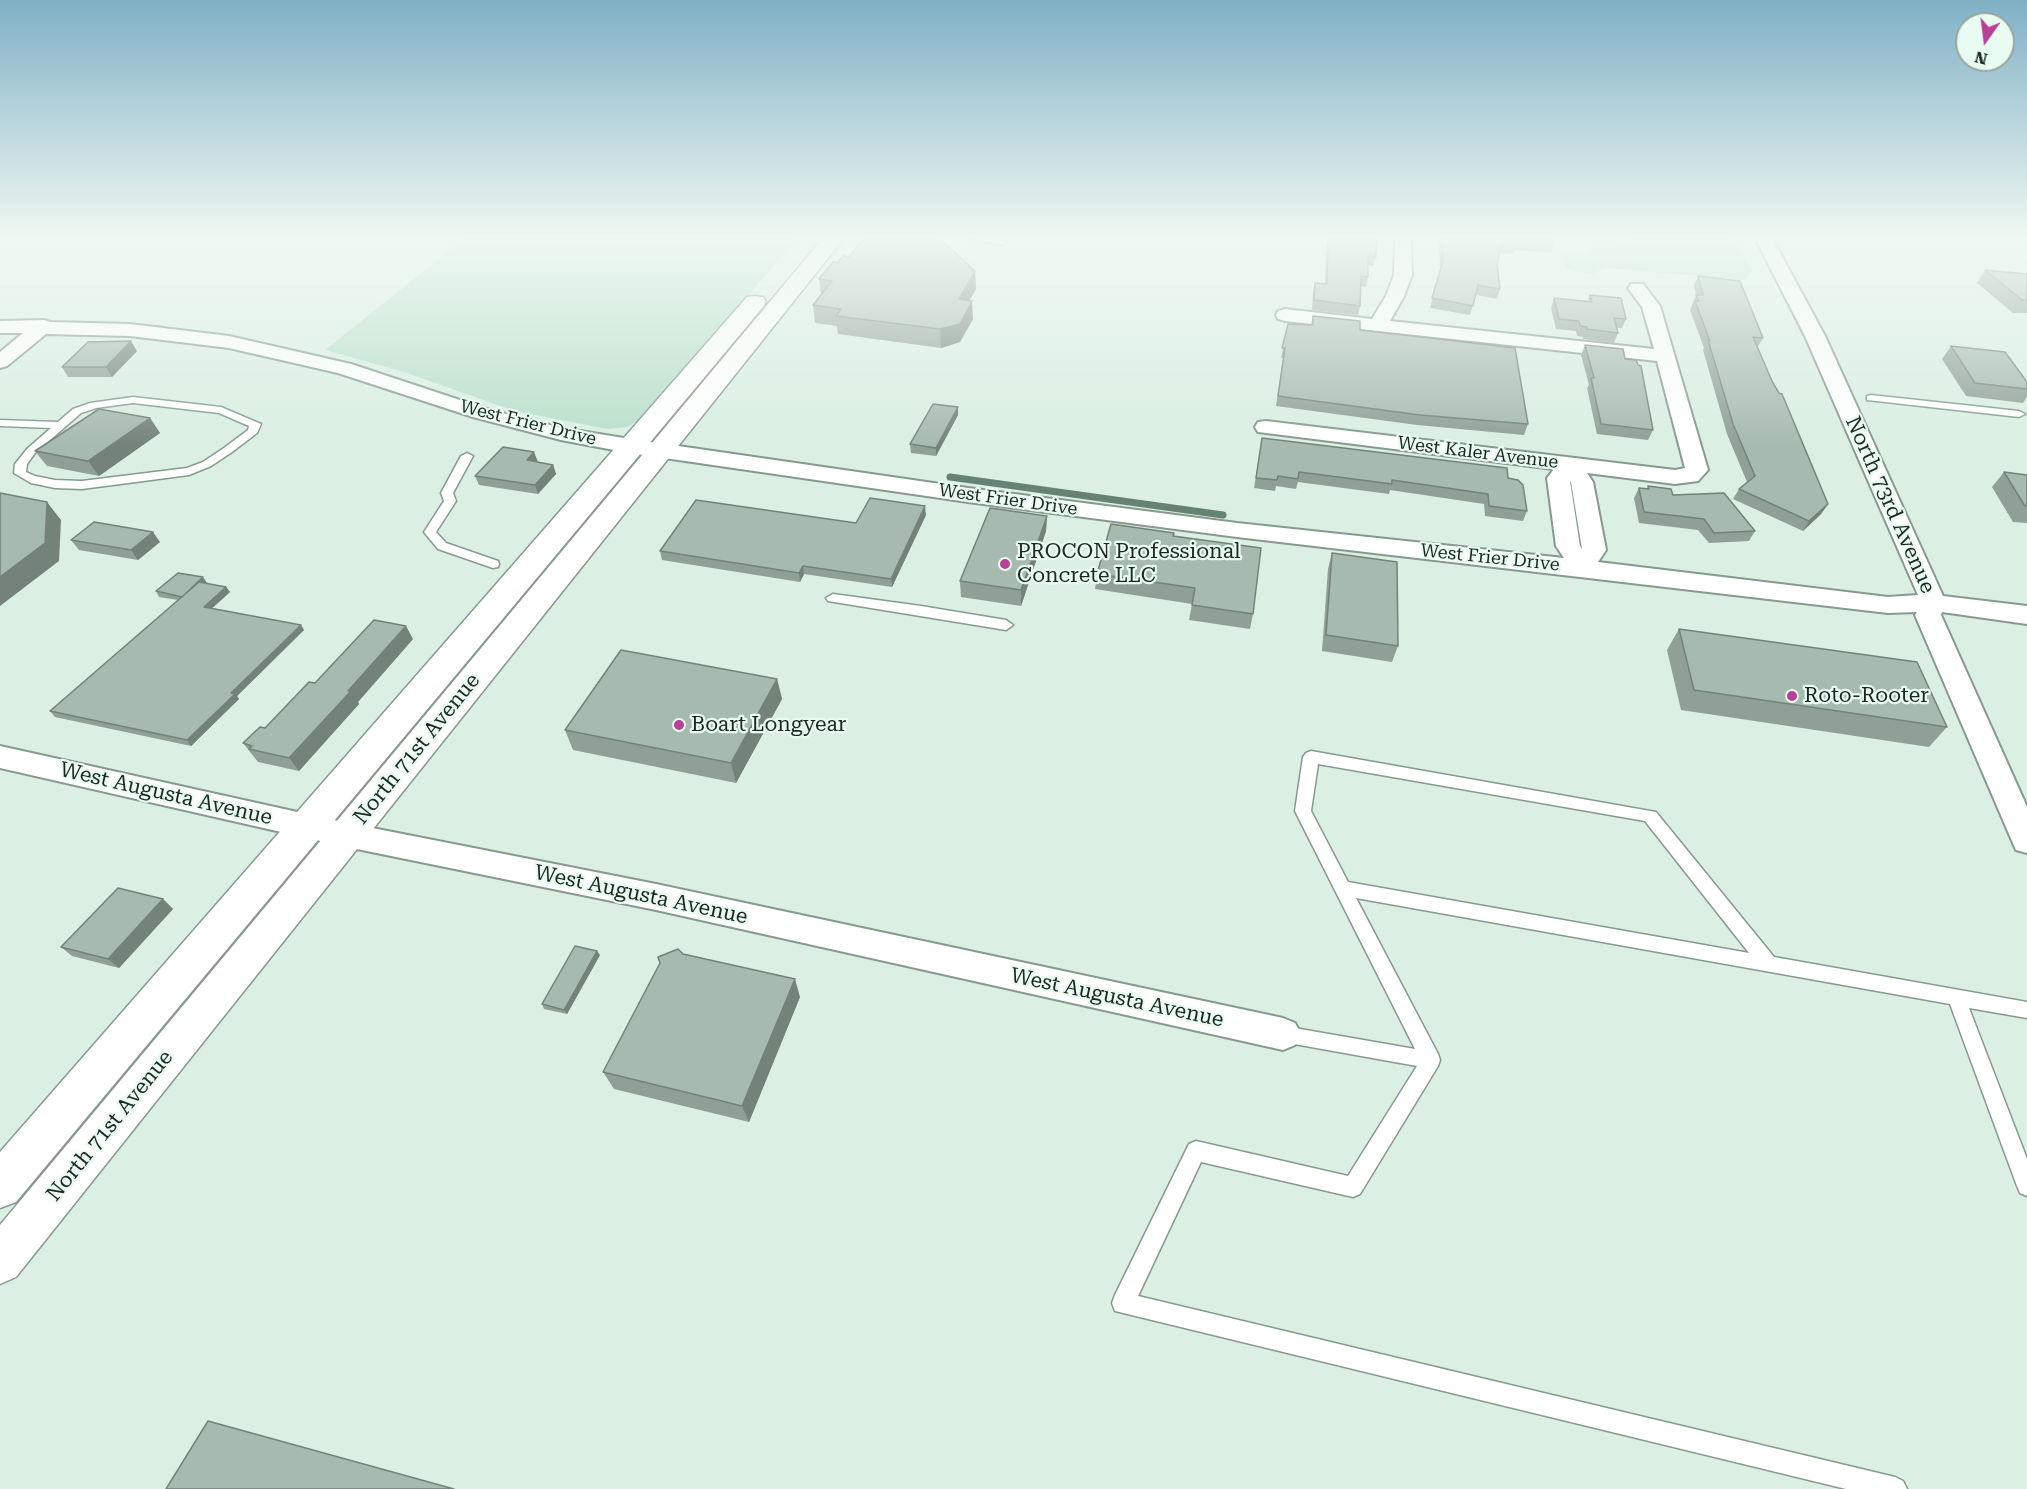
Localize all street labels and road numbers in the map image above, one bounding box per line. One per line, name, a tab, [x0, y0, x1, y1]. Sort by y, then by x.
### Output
street label: West Frier Drive	[458, 396, 598, 450]
street label: North 73rd Avenue	[1840, 413, 1940, 597]
street label: West Kaler Avenue	[1396, 432, 1560, 474]
street label: West Frier Drive	[937, 480, 1079, 520]
street label: West Frier Drive	[1419, 540, 1561, 576]
street label: North 71st Avenue	[348, 668, 486, 830]
street label: West Augusta Avenue	[57, 757, 275, 831]
street label: West Augusta Avenue	[532, 860, 750, 930]
street label: West Augusta Avenue	[1008, 963, 1226, 1033]
street label: North 71st Avenue	[41, 1045, 179, 1207]

